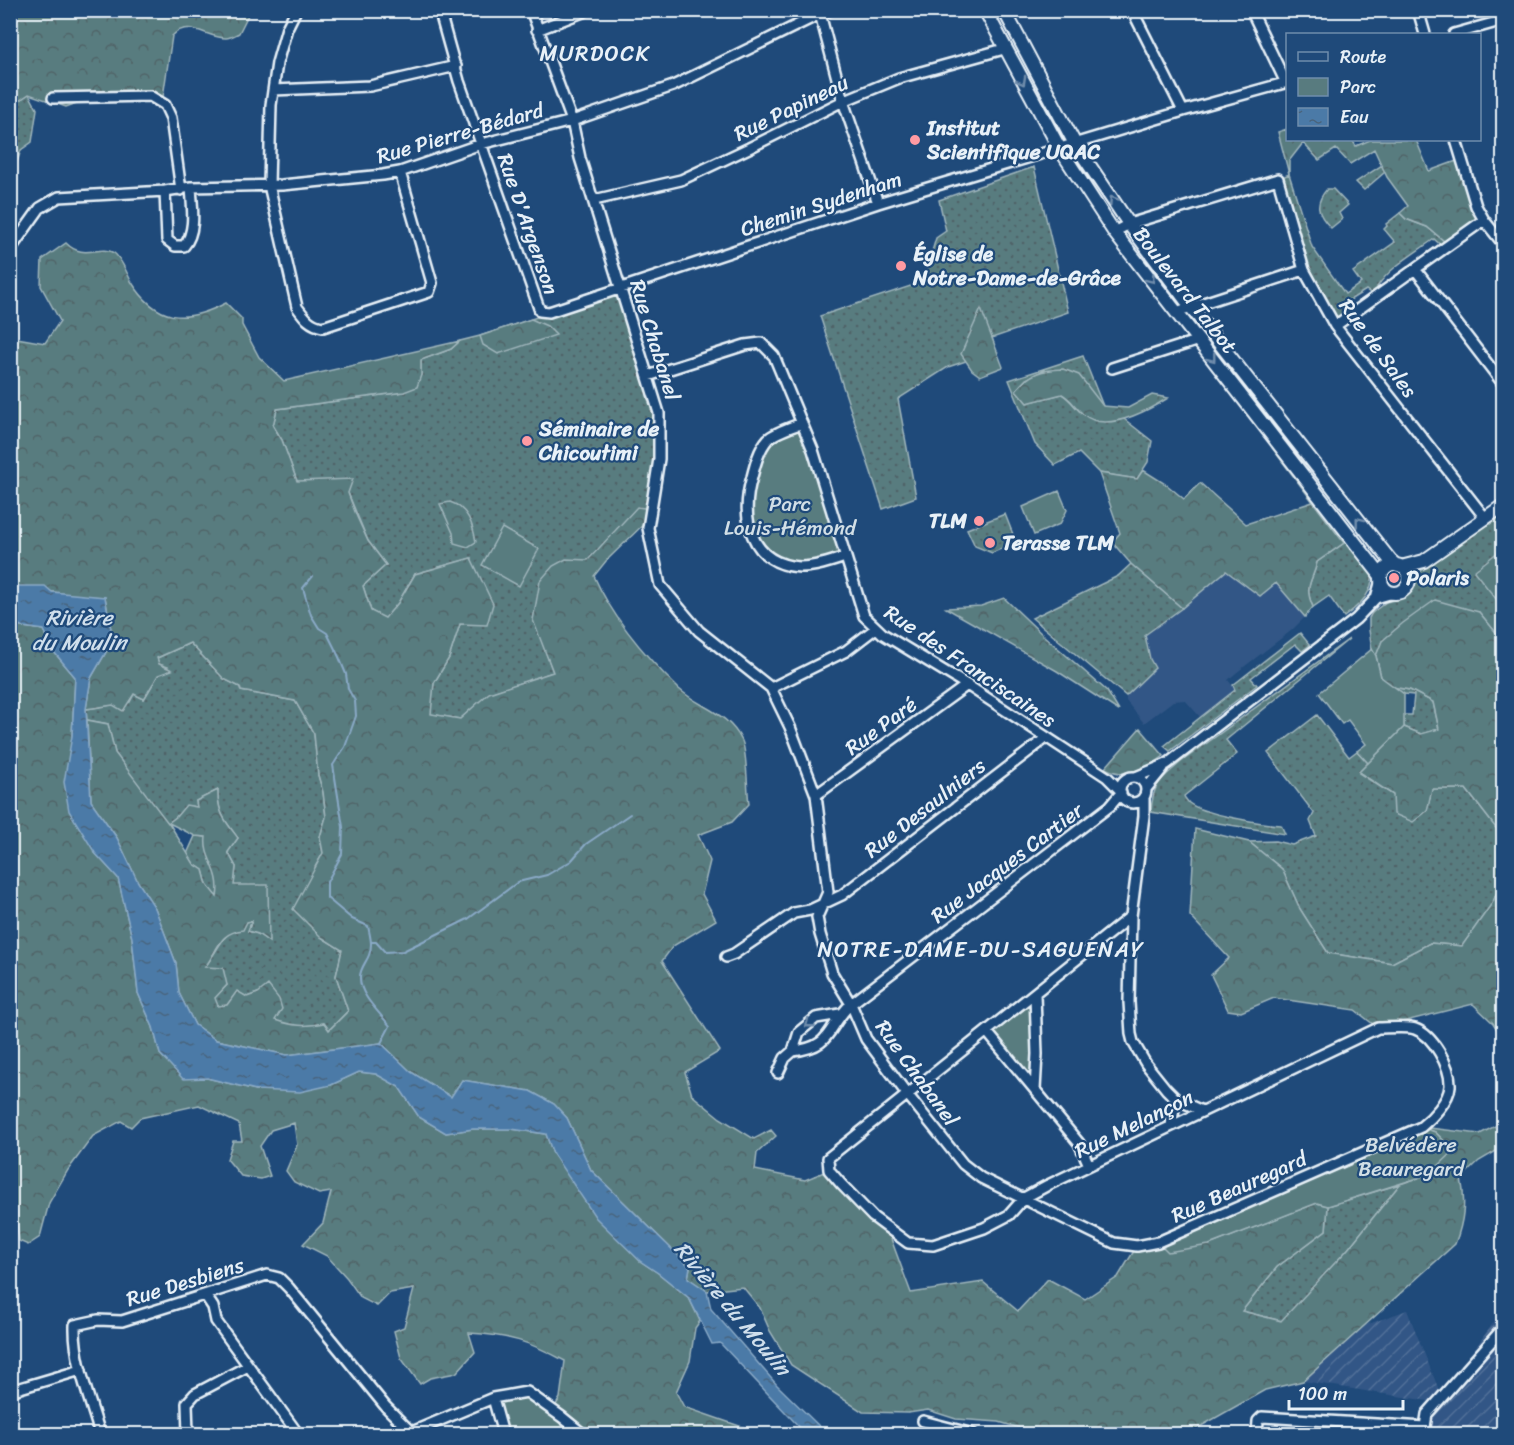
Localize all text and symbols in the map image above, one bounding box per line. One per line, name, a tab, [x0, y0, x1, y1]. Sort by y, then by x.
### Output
legend	[1286, 33, 1481, 141]
district label: MURDOCK	[540, 34, 651, 73]
text: Route	[1340, 41, 1387, 73]
street label: Rue Papineau	[727, 63, 856, 152]
text: Parc	[1340, 71, 1376, 103]
one-way arrow	[1015, 75, 1026, 85]
street label: Rue Pierre-Bédard	[372, 90, 550, 175]
text: Eau	[1340, 101, 1369, 133]
place label: Institut Scientifique UQAC	[926, 109, 1101, 171]
marker: Institut Scientifique UQAC	[908, 133, 922, 147]
street label: Rue D'Argenson	[486, 148, 570, 300]
street label: Chemin Sydenham	[735, 160, 907, 248]
one-way arrow	[1109, 195, 1120, 206]
street label: Boulevard Talbot	[1123, 218, 1247, 362]
place label: Église de Notre-Dame-de-Grâce	[912, 235, 1122, 297]
marker: Église de Notre-Dame-de-Grâce	[894, 259, 908, 273]
one-way arrow	[1143, 272, 1154, 283]
street label: Rue Chabanel	[619, 275, 692, 406]
street label: Rue de Sales	[1329, 290, 1428, 406]
one-way arrow	[1205, 351, 1216, 362]
place label: Séminaire de Chicoutimi	[538, 410, 659, 472]
marker: Séminaire de Chicoutimi	[520, 434, 534, 448]
park label: Parc Louis-Hémond	[724, 485, 858, 547]
place label: TLM	[929, 502, 967, 540]
marker: TLM	[972, 514, 986, 528]
one-way arrow	[1356, 517, 1367, 528]
place label: Terasse TLM	[1002, 524, 1114, 562]
marker: Terasse TLM	[983, 536, 997, 550]
place label: Polaris	[1406, 559, 1469, 597]
marker: Polaris	[1387, 571, 1401, 585]
street label: Rue des Franciscaines	[876, 594, 1064, 738]
water label: Rivière du Moulin	[32, 598, 128, 662]
street label: Rue Paré	[836, 686, 926, 766]
street label: Rue Desaulniers	[856, 748, 995, 868]
street label: Rue Jacques Cartier	[922, 792, 1093, 934]
district label: NOTRE-DAME-DU-SAGUENAY	[817, 930, 1145, 969]
street label: Rue Chabanel	[865, 1011, 970, 1135]
one-way arrow	[805, 1016, 816, 1027]
street label: Rue Melançon	[1068, 1079, 1200, 1169]
park label: Belvédère Beauregard	[1358, 1126, 1466, 1188]
street label: Rue Beauregard	[1165, 1139, 1315, 1234]
water label: Rivière du Moulin	[664, 1232, 802, 1386]
street label: Rue Desbiens	[121, 1246, 249, 1318]
scale bar	[1289, 1373, 1403, 1411]
text: 100 m	[1298, 1378, 1347, 1410]

